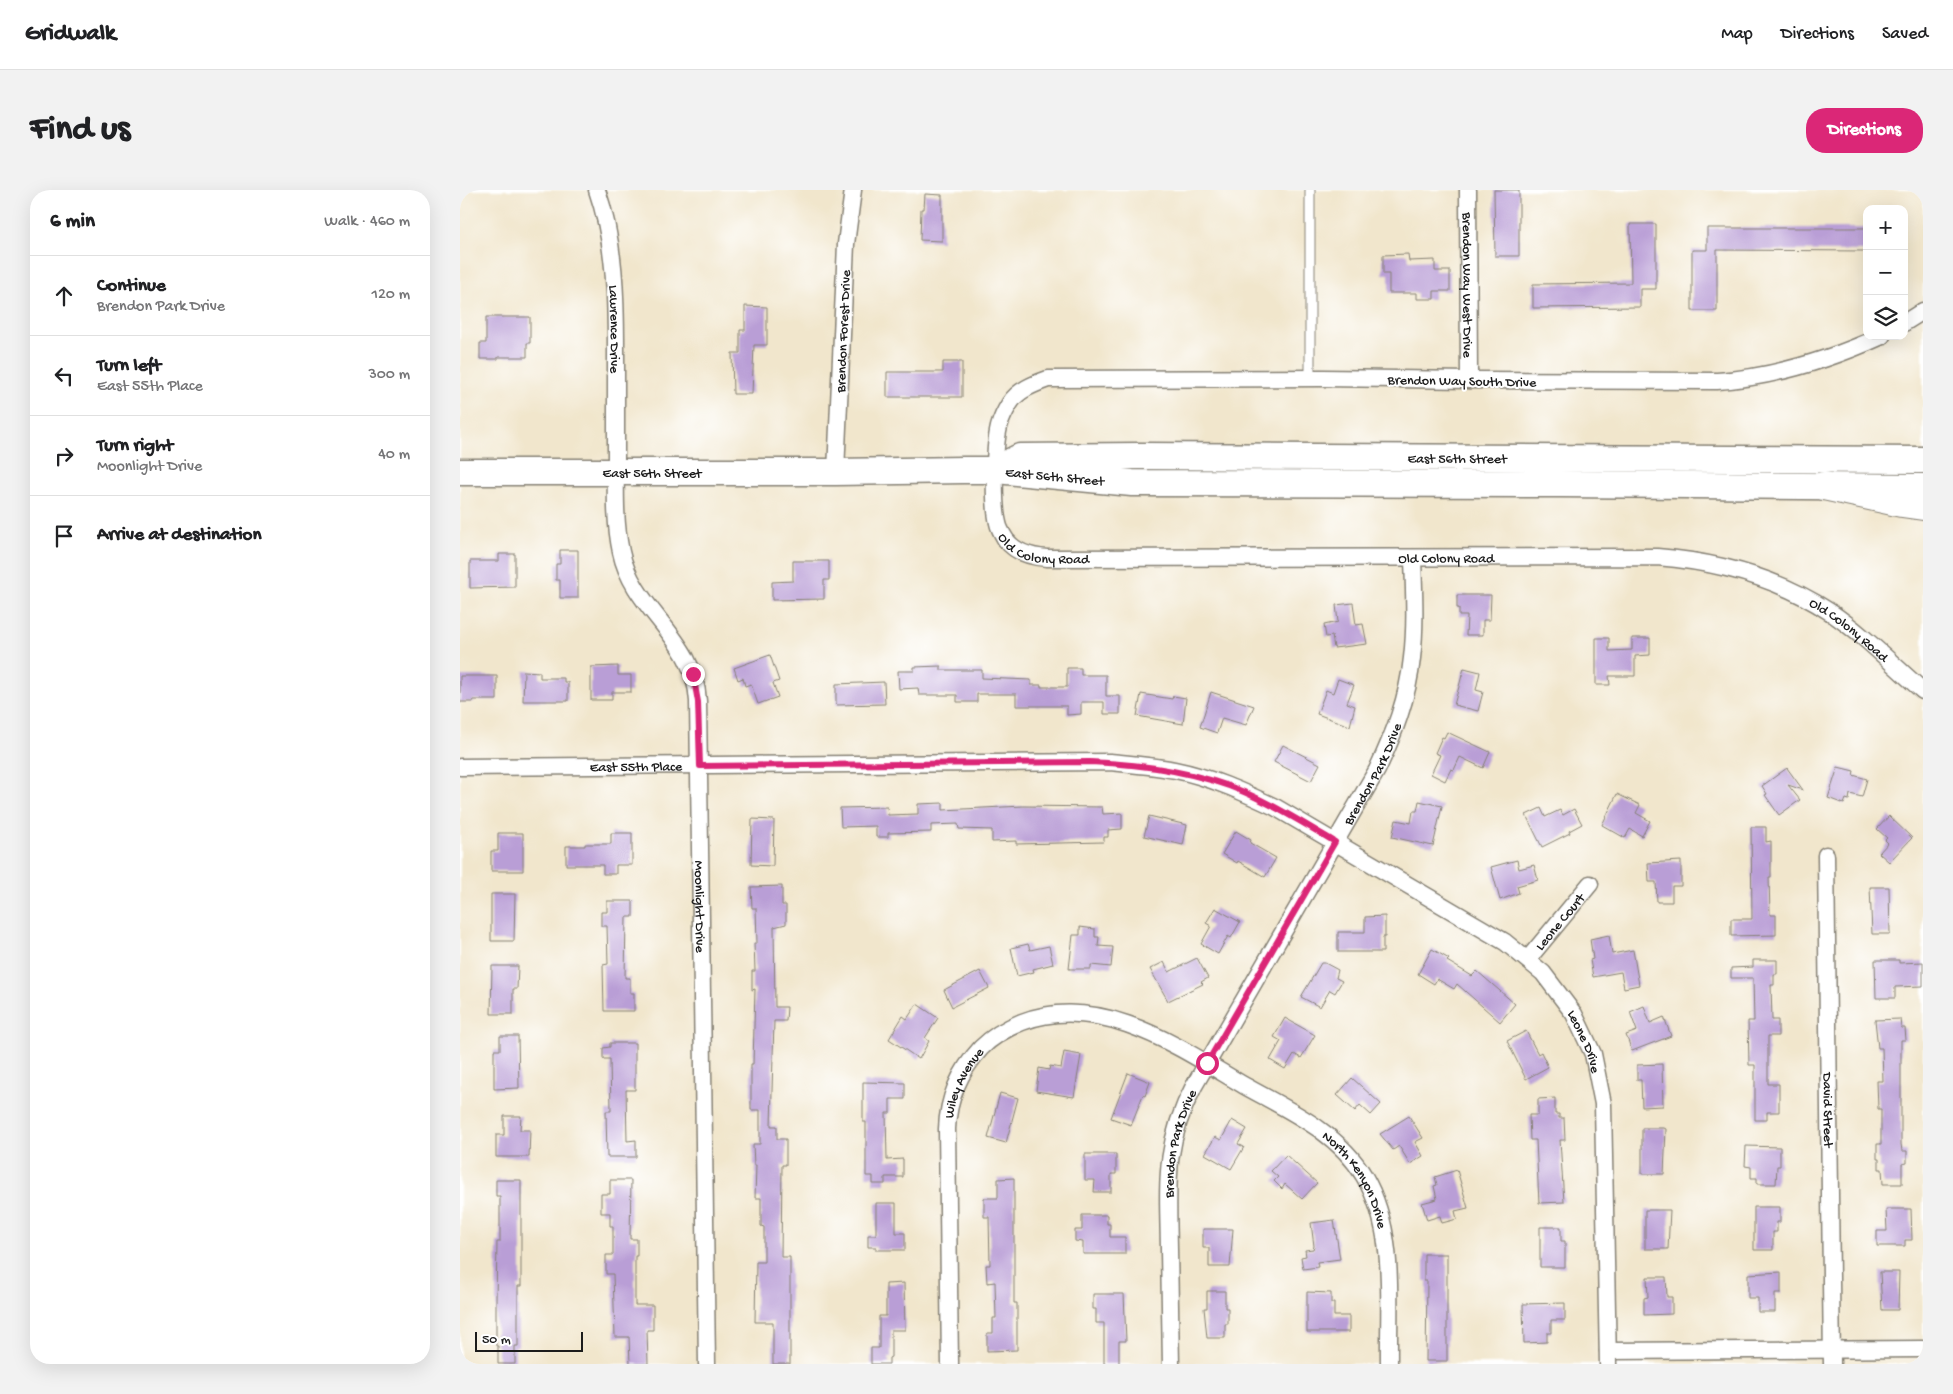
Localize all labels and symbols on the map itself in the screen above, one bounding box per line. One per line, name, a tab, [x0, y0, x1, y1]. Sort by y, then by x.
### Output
street label: Brendon Way West Drive	[1457, 211, 1475, 358]
street label: Brendon Forest Drive	[833, 269, 856, 394]
street label: Lawrence Drive	[603, 284, 622, 374]
street label: Brendon Way South Drive	[1386, 373, 1537, 392]
street label: East 56th Street	[1407, 451, 1508, 469]
street label: East 56th Street	[1004, 465, 1106, 491]
street label: East 56th Street	[602, 466, 703, 483]
street label: Old Colony Road	[993, 531, 1091, 569]
street label: Old Colony Road	[1398, 551, 1496, 568]
street label: Old Colony Road	[1806, 595, 1892, 668]
route end	[682, 663, 705, 686]
street label: Brendon Park Drive	[1340, 721, 1407, 830]
street label: East 55th Place	[590, 759, 683, 777]
street label: Moonlight Drive	[689, 860, 707, 954]
street label: Leone Court	[1533, 890, 1591, 955]
street label: Leone Drive	[1563, 1007, 1603, 1075]
street label: Wiley Avenue	[942, 1044, 989, 1120]
route start	[1196, 1052, 1219, 1075]
street label: David Street	[1818, 1071, 1835, 1149]
street label: Brendon Park Drive	[1162, 1086, 1202, 1199]
street label: North Kenyon Drive	[1318, 1128, 1389, 1231]
scale bar	[475, 1329, 582, 1352]

